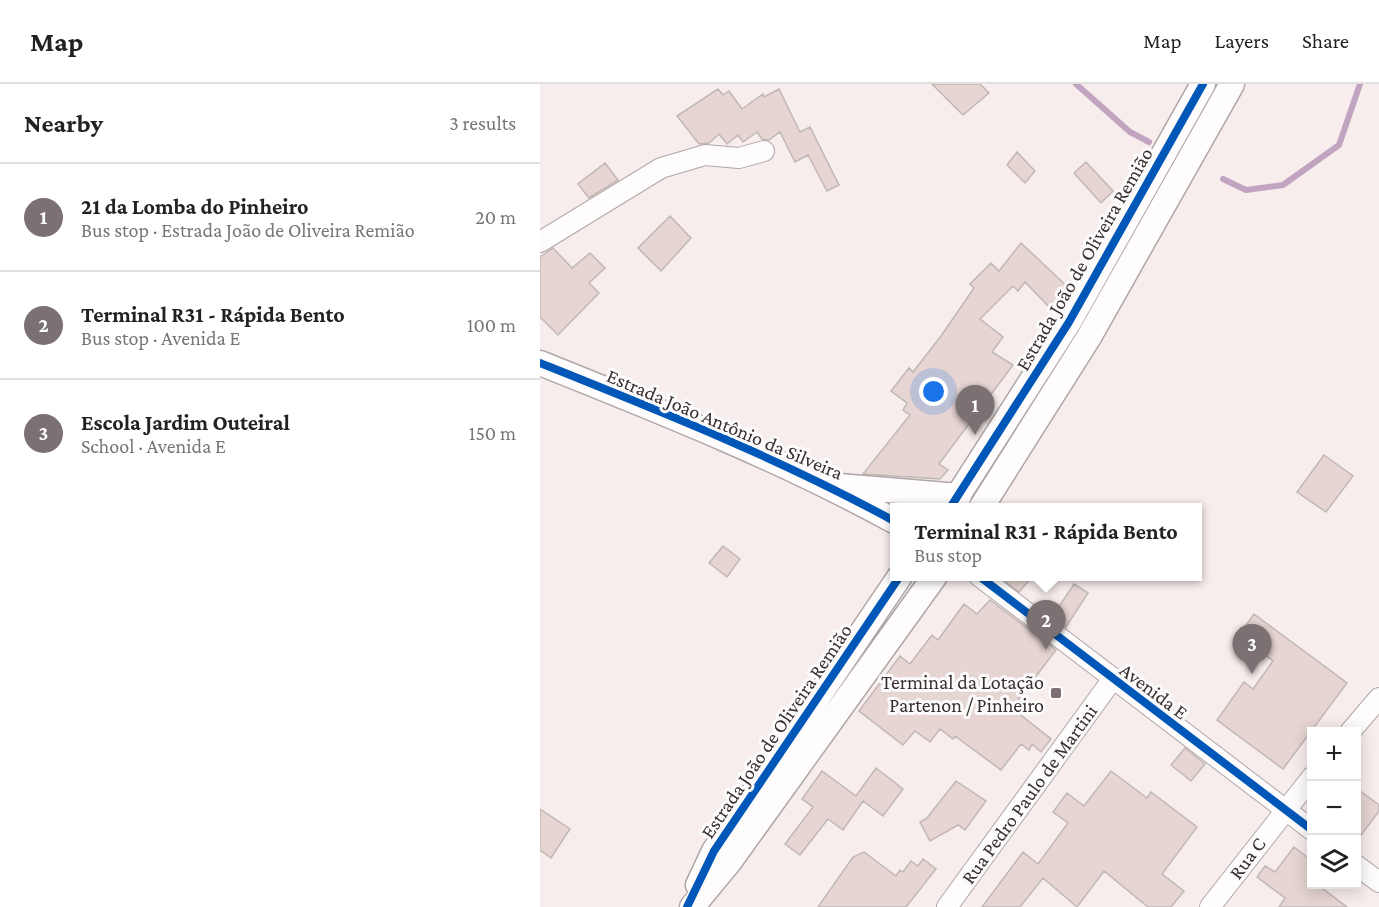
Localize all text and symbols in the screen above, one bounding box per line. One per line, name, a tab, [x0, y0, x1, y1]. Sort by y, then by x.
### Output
text: Map	[30, 26, 83, 57]
text: Map	[1143, 29, 1182, 53]
text: Layers	[1215, 29, 1269, 53]
text: Share	[1302, 29, 1349, 53]
text: Nearby	[24, 109, 103, 138]
text: 3 results	[449, 112, 516, 134]
street label: Estrada João de Oliveira Remião	[1011, 144, 1158, 375]
text: 21 da Lomba do Pinheiro	[81, 194, 308, 219]
text: 1	[40, 206, 47, 228]
text: 20 m	[475, 206, 516, 228]
text: Bus stop · Estrada João de Oliveira Remião	[81, 219, 415, 241]
text: Terminal R31 - Rápida Bento	[81, 302, 345, 327]
text: 2	[38, 314, 49, 336]
text: 100 m	[467, 314, 516, 336]
text: Bus stop · Avenida E	[81, 327, 240, 349]
street label: Estrada João Antônio da Silveira	[603, 364, 846, 485]
your location	[919, 377, 948, 406]
pin: 1	[956, 386, 994, 435]
text: Escola Jardim Outeiral	[81, 410, 290, 435]
text: 3	[39, 422, 48, 444]
text: 150 m	[469, 422, 516, 444]
text: School · Avenida E	[81, 435, 226, 457]
popup	[890, 503, 1202, 581]
text: Terminal R31 - Rápida Bento	[914, 519, 1178, 544]
text: Bus stop	[914, 544, 982, 566]
pin: 2	[1026, 600, 1066, 650]
street label: Estrada João de Oliveira Remião	[696, 620, 857, 843]
pin: 3	[1232, 624, 1272, 674]
street label: Avenida E	[1116, 658, 1192, 724]
place label: Terminal da Lotação Partenon / Pinheiro	[881, 671, 1044, 716]
marker: Terminal da Lotação Partenon / Pinheiro	[1049, 686, 1063, 700]
street label: Rua Pedro Paulo de Martini	[957, 700, 1101, 888]
map controls	[1307, 727, 1361, 889]
button: +	[1307, 727, 1361, 781]
button: −	[1307, 781, 1361, 835]
street label: Rua C	[1224, 833, 1270, 883]
button: layers	[1307, 835, 1361, 889]

